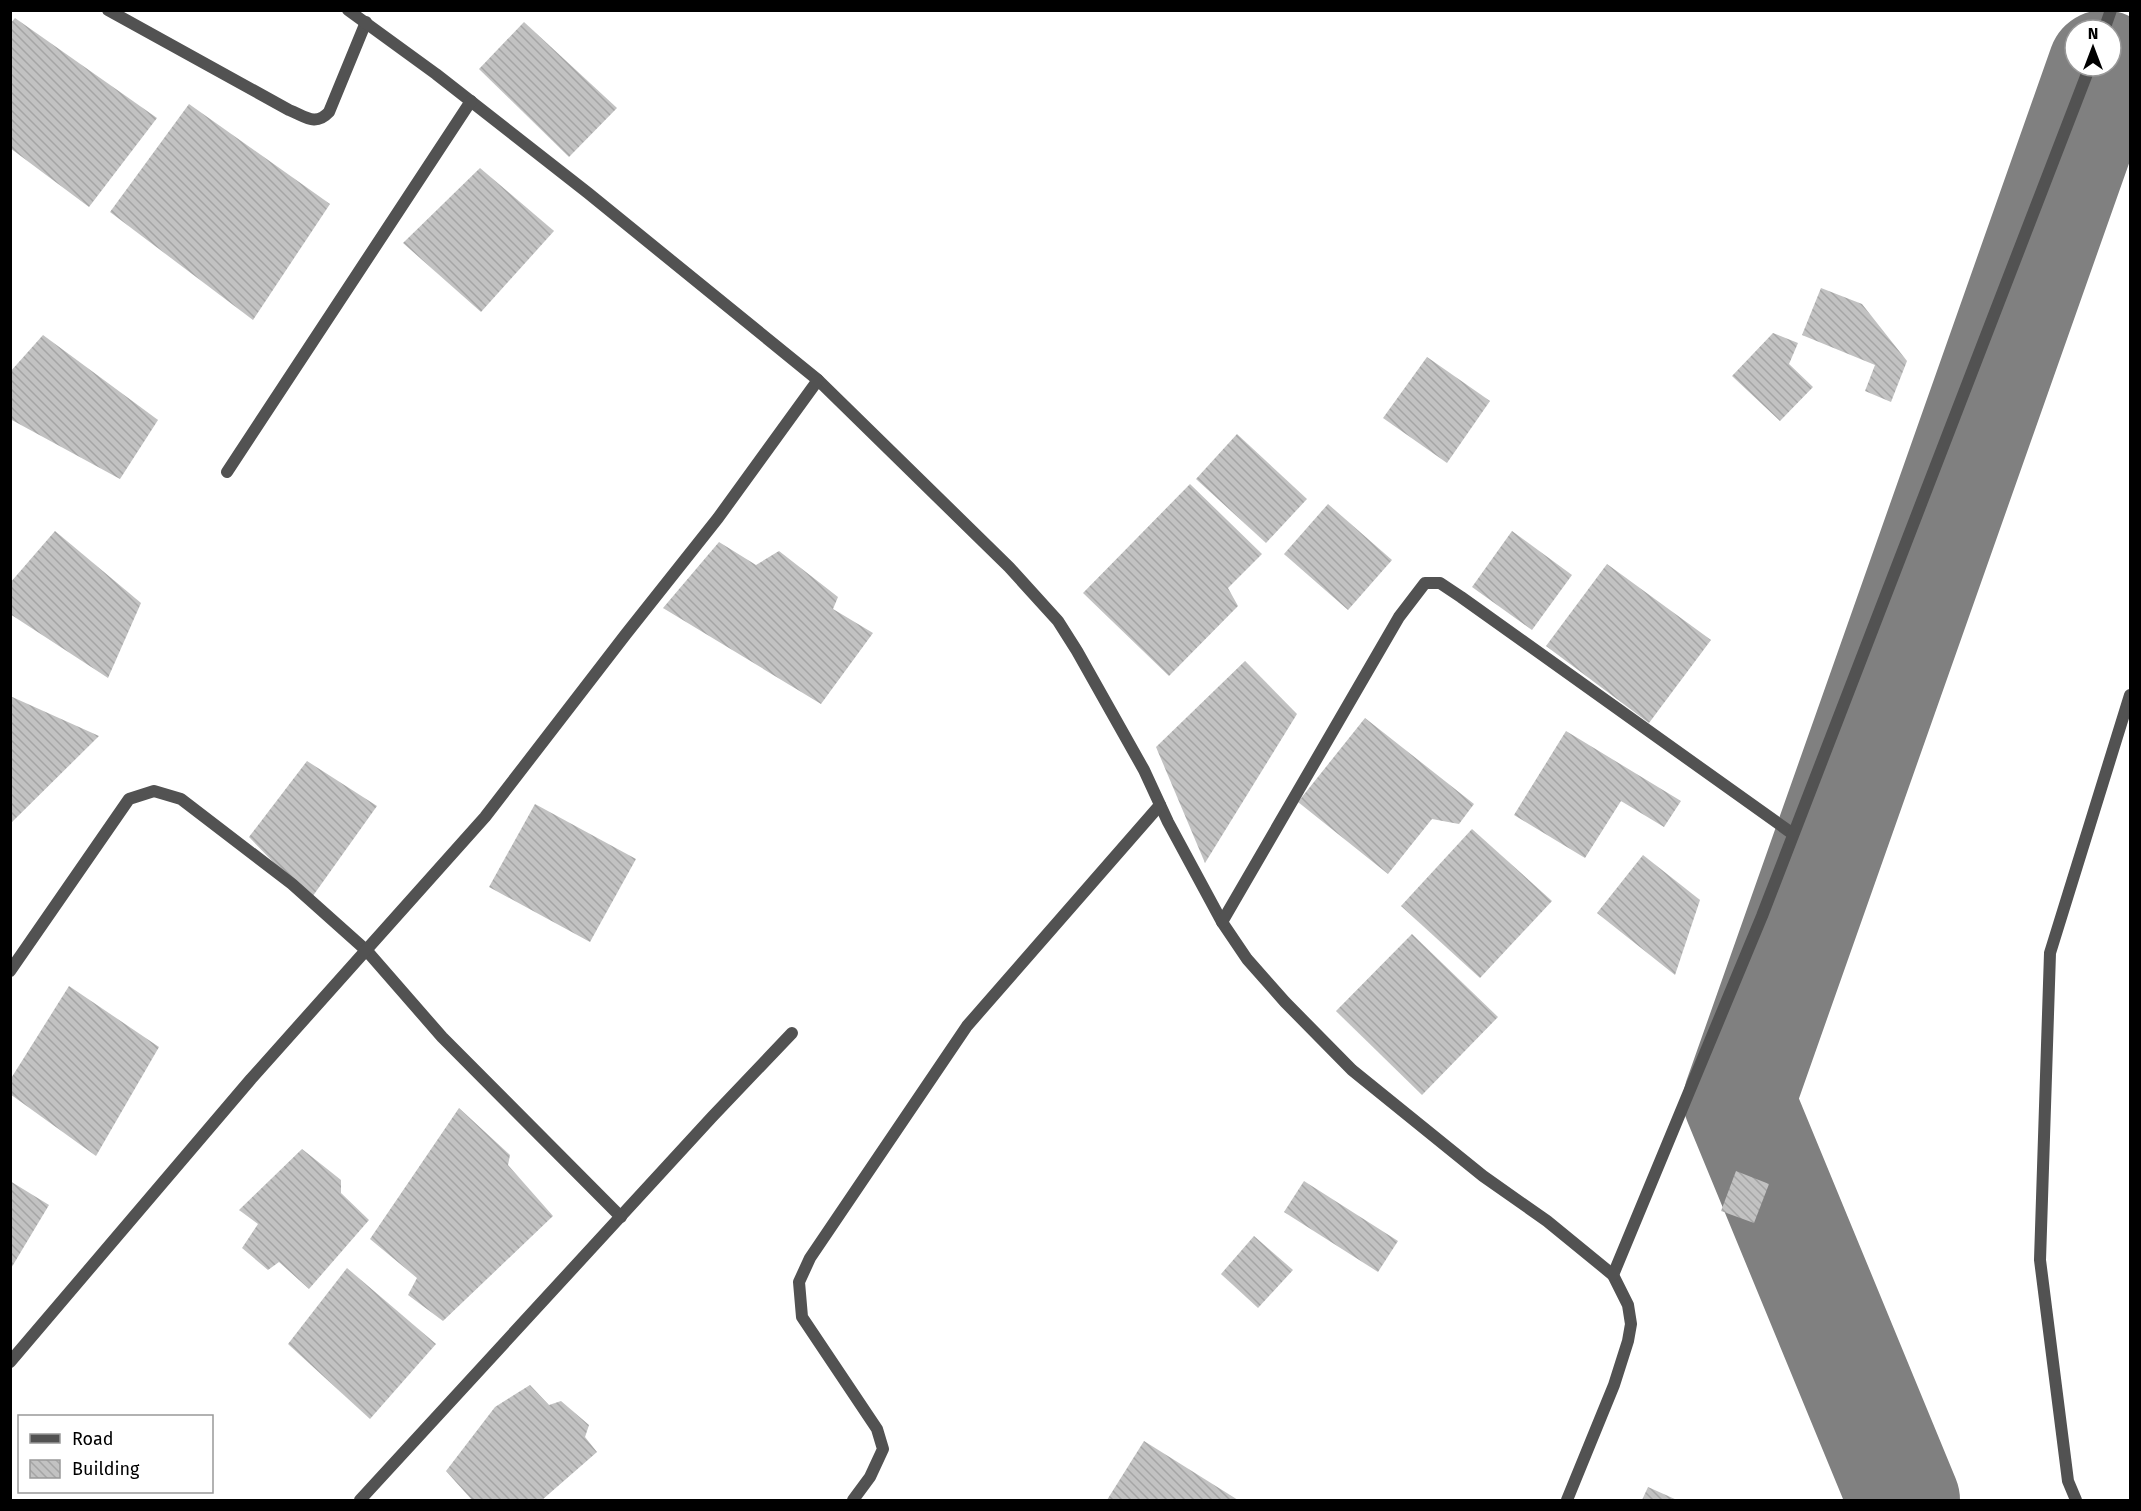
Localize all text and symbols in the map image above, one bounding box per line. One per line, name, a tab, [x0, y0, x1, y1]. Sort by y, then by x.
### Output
north arrow	[2063, 18, 2123, 78]
text: N	[2088, 24, 2098, 43]
legend	[18, 1415, 213, 1493]
text: Road	[72, 1428, 114, 1450]
text: Building	[72, 1458, 140, 1480]

